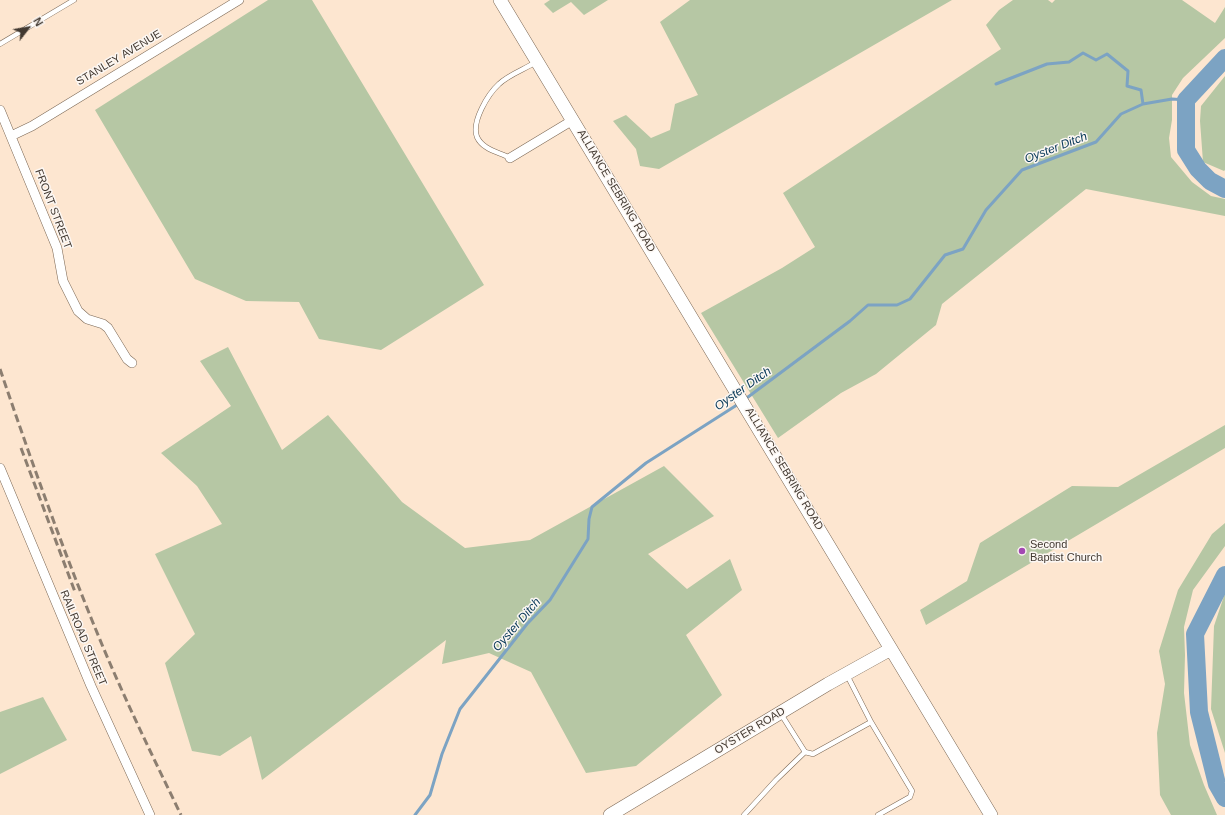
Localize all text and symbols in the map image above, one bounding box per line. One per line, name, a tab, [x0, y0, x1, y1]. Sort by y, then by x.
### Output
north arrow	[8, 8, 48, 48]
text: N	[31, 15, 45, 28]
street label: STANLEY AVENUE	[74, 27, 164, 89]
street label: ALLIANCE SEBRING ROAD	[574, 127, 658, 255]
water label: Oyster Ditch	[1023, 129, 1089, 167]
street label: FRONT STREET	[32, 167, 74, 251]
water label: Oyster Ditch	[712, 364, 774, 414]
street label: ALLIANCE SEBRING ROAD	[742, 405, 826, 533]
place label: Second Baptist Church	[1030, 538, 1102, 564]
marker: Second Baptist Church	[1017, 546, 1027, 556]
street label: RAILROAD STREET	[57, 588, 109, 688]
water label: Oyster Ditch	[490, 595, 544, 655]
street label: OYSTER ROAD	[712, 705, 788, 757]

